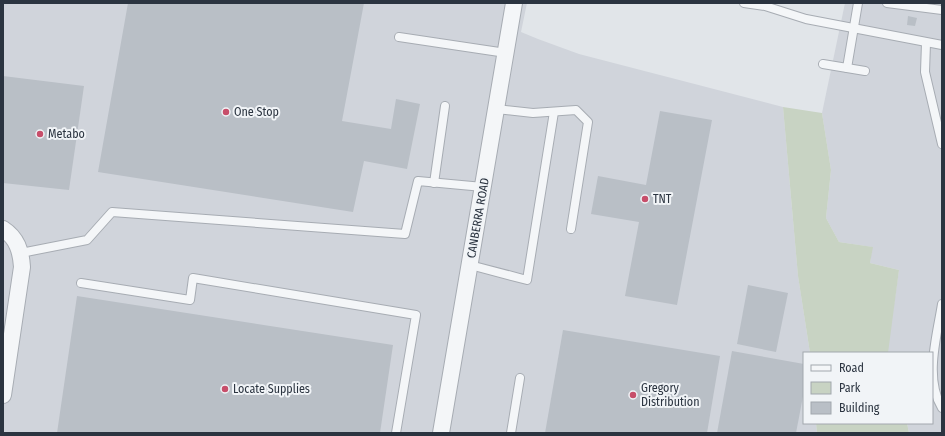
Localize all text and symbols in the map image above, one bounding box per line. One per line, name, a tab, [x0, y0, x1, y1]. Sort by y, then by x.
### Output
place label: One Stop	[234, 105, 279, 119]
marker: One Stop	[221, 107, 231, 117]
place label: Metabo	[48, 127, 85, 141]
marker: Metabo	[35, 129, 45, 139]
street label: CANBERRA ROAD	[464, 177, 492, 259]
place label: TNT	[653, 192, 672, 206]
marker: TNT	[640, 194, 650, 204]
legend	[803, 352, 933, 424]
text: Road	[839, 361, 864, 375]
place label: Gregory Distribution	[641, 381, 700, 409]
text: Park	[839, 381, 861, 395]
place label: Locate Supplies	[233, 382, 310, 396]
marker: Locate Supplies	[220, 384, 230, 394]
marker: Gregory Distribution	[628, 390, 638, 400]
text: Building	[839, 401, 880, 415]

